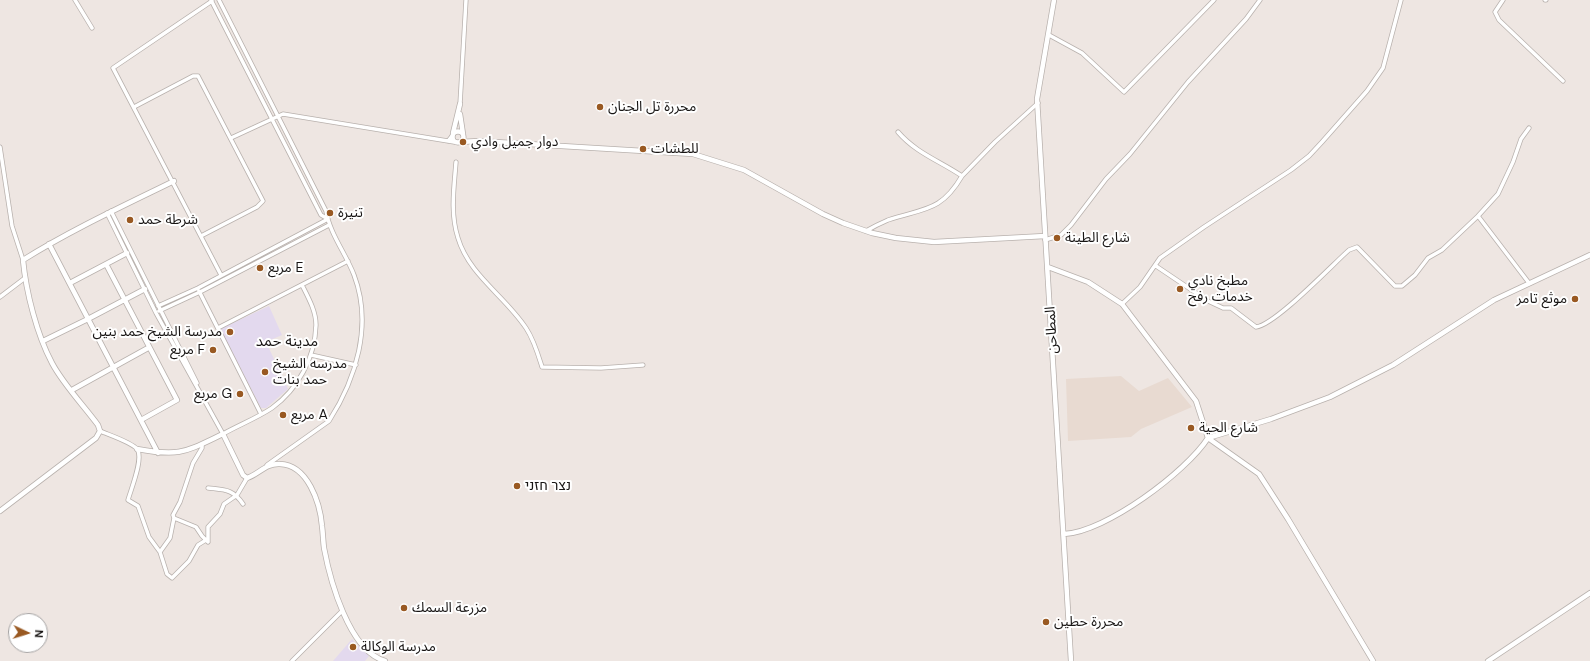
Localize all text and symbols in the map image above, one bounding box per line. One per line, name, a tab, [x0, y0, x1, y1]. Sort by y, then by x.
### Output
place label: محررة تل الجنان	[608, 99, 696, 115]
marker: محررة تل الجنان	[595, 102, 605, 112]
place label: دوار جميل وادي	[471, 134, 559, 150]
marker: دوار جميل وادي	[458, 137, 468, 147]
place label: للطشات	[651, 141, 699, 157]
marker: للطشات	[638, 144, 648, 154]
place label: تنيرة	[338, 205, 363, 221]
marker: تنيرة	[325, 208, 335, 218]
place label: شرطة حمد	[138, 212, 198, 228]
marker: شرطة حمد	[125, 215, 135, 225]
place label: شارع الطينة	[1065, 230, 1130, 246]
marker: شارع الطينة	[1052, 233, 1062, 243]
place label: مربع E	[268, 260, 303, 276]
marker: مربع E	[255, 263, 265, 273]
place label: مطبخ نادي خدمات رفح	[1188, 273, 1253, 306]
marker: مطبخ نادي خدمات رفح	[1175, 284, 1185, 294]
place label: موثع تامر	[1517, 291, 1567, 307]
marker: موثع تامر	[1570, 294, 1580, 304]
street label: المطاحن	[1042, 306, 1062, 354]
place label: مدرسة الشيخ حمد بنين	[93, 324, 222, 340]
marker: مدرسة الشيخ حمد بنين	[225, 327, 235, 337]
district label: مدينة حمد	[256, 333, 318, 351]
place label: مربع F	[170, 342, 205, 358]
marker: مربع F	[208, 345, 218, 355]
place label: مدرسه الشيخ حمد بنات	[273, 356, 347, 388]
marker: مدرسه الشيخ حمد بنات	[260, 367, 270, 377]
place label: مربع G	[194, 386, 232, 402]
marker: مربع G	[235, 389, 245, 399]
place label: مربع A	[291, 407, 328, 423]
marker: مربع A	[278, 410, 288, 420]
place label: شارع الحية	[1199, 420, 1258, 436]
marker: شارع الحية	[1186, 423, 1196, 433]
place label: נצר חזני	[525, 478, 571, 494]
marker: נצר חזני	[512, 481, 522, 491]
place label: مزرعة السمك	[412, 600, 487, 616]
marker: مزرعة السمك	[399, 603, 409, 613]
north arrow	[8, 613, 48, 653]
place label: محررة حطين	[1054, 614, 1123, 630]
marker: محررة حطين	[1041, 617, 1051, 627]
text: N	[32, 629, 46, 638]
place label: مدرسة الوكالة	[361, 639, 436, 655]
marker: مدرسة الوكالة	[348, 642, 358, 652]

